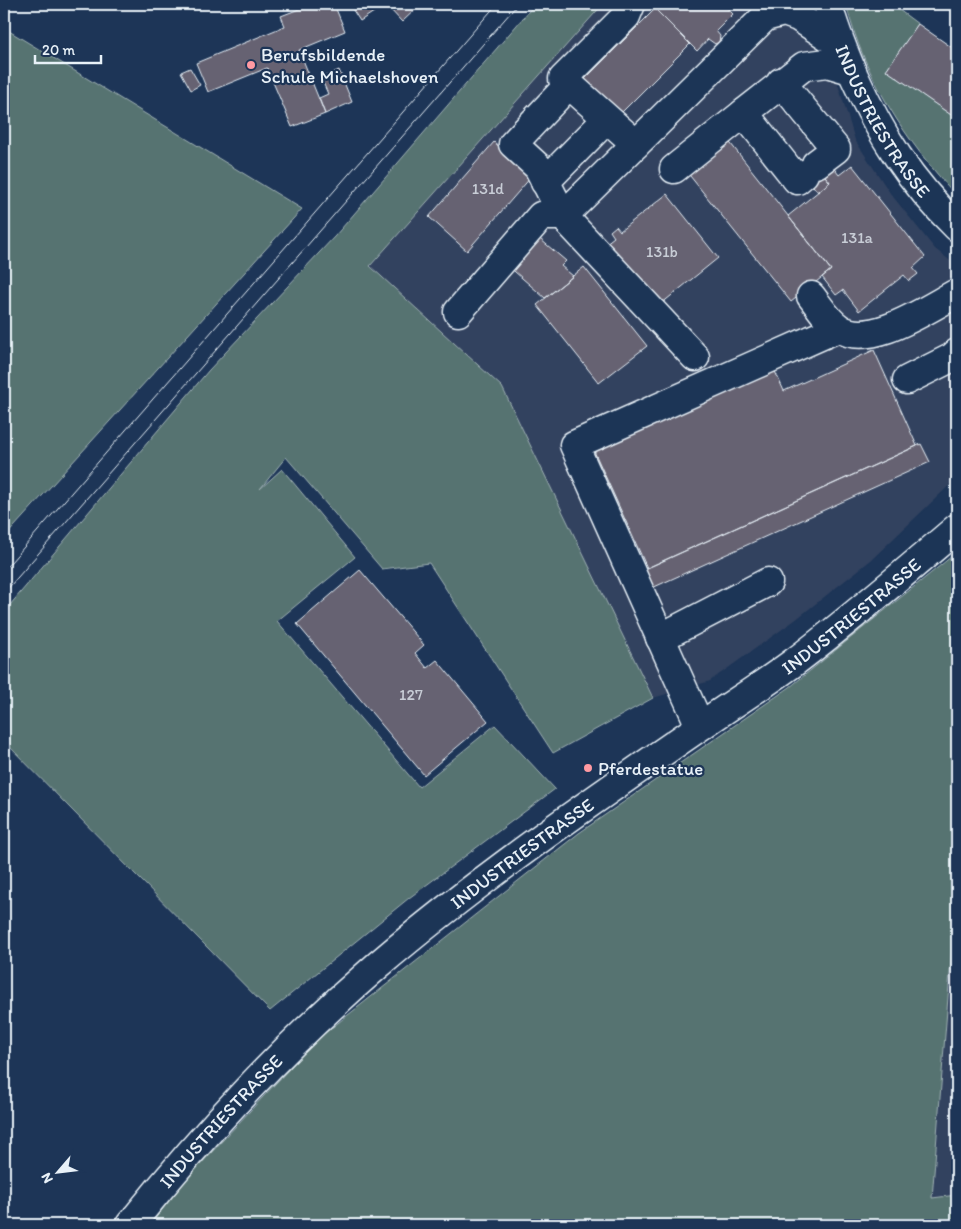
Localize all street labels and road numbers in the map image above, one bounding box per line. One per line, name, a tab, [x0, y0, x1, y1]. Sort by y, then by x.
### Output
street label: INDUSTRIESTRASSE	[831, 41, 936, 202]
street label: INDUSTRIESTRASSE	[777, 553, 925, 679]
street label: INDUSTRIESTRASSE	[445, 793, 598, 914]
street label: INDUSTRIESTRASSE	[154, 1049, 287, 1192]

